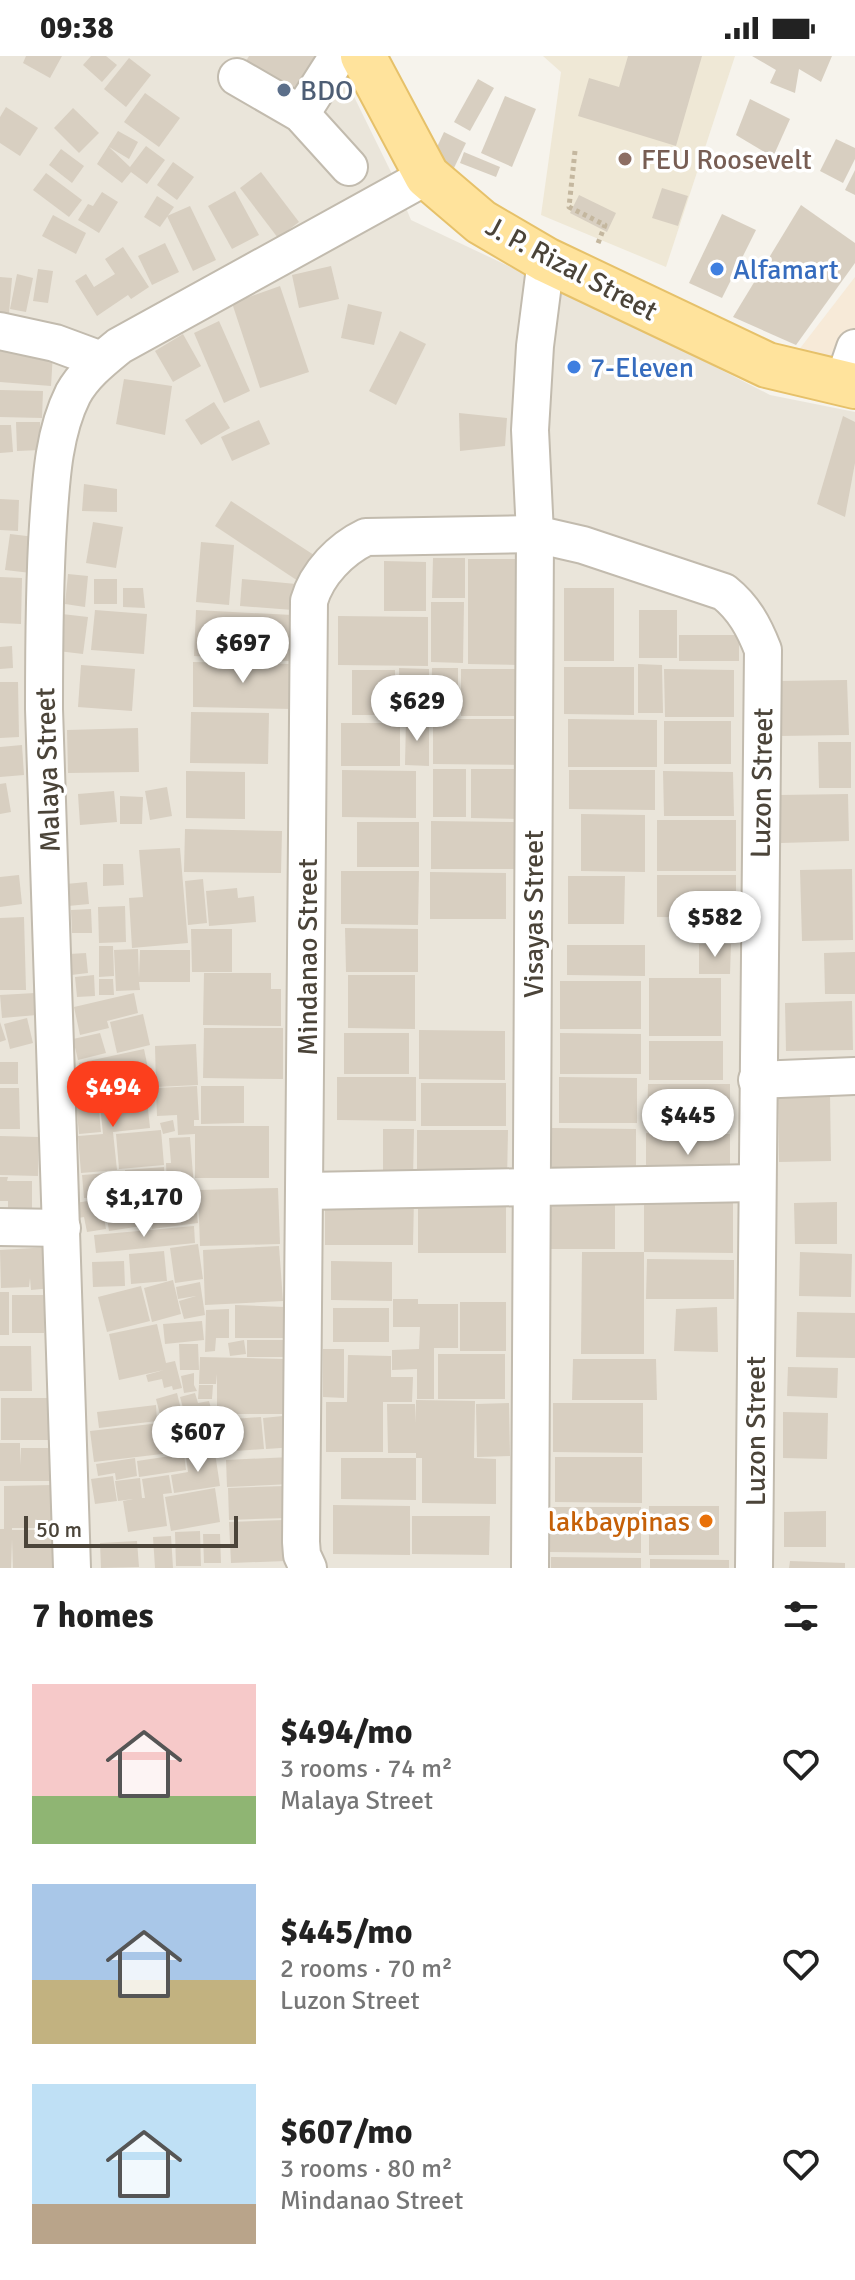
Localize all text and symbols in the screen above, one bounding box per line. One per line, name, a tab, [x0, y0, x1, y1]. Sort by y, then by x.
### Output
text: 09:38	[40, 10, 114, 47]
place label: BDO	[300, 74, 354, 108]
marker: BDO	[275, 81, 293, 99]
place label: FEU Roosevelt	[641, 143, 812, 177]
marker: FEU Roosevelt	[616, 150, 634, 168]
street label: J. P. Rizal Street	[480, 209, 663, 328]
place label: Alfamart	[733, 253, 839, 287]
marker: Alfamart	[708, 260, 726, 278]
place label: 7-Eleven	[590, 351, 694, 385]
marker: 7-Eleven	[565, 358, 583, 376]
pin: $697	[196, 617, 290, 685]
text: $697	[215, 627, 271, 659]
pin: $629	[370, 675, 464, 743]
text: $629	[389, 685, 445, 717]
street label: Malaya Street	[28, 687, 68, 853]
street label: Luzon Street	[744, 707, 780, 858]
street label: Visayas Street	[517, 830, 551, 998]
street label: Mindanao Street	[291, 858, 325, 1056]
pin: $582	[668, 891, 762, 959]
text: $582	[687, 901, 743, 933]
pin: $494	[66, 1061, 160, 1129]
text: $494	[85, 1071, 141, 1103]
pin: $445	[641, 1089, 735, 1157]
text: $445	[660, 1099, 716, 1131]
pin: $1,170	[79, 1171, 209, 1239]
text: $1,170	[105, 1181, 183, 1213]
street label: Luzon Street	[739, 1356, 773, 1506]
pin: $607	[151, 1406, 245, 1474]
text: $607	[170, 1416, 226, 1448]
place label: lakbaypinas	[548, 1505, 690, 1539]
scale bar	[24, 1512, 238, 1548]
marker: lakbaypinas	[697, 1512, 715, 1530]
text: 50 m	[36, 1516, 82, 1543]
icon: filters	[779, 1594, 823, 1638]
text: 7 homes	[32, 1595, 153, 1637]
text: $494/mo	[280, 1711, 413, 1753]
icon: home	[96, 1716, 192, 1812]
icon: heart	[779, 1742, 823, 1786]
text: 3 rooms · 74 m²	[280, 1753, 453, 1785]
text: Malaya Street	[280, 1785, 433, 1817]
text: $445/mo	[280, 1911, 413, 1953]
icon: home	[96, 1916, 192, 2012]
icon: heart	[779, 1942, 823, 1986]
text: 2 rooms · 70 m²	[280, 1953, 453, 1985]
text: Luzon Street	[280, 1985, 420, 2017]
text: $607/mo	[280, 2111, 413, 2153]
icon: home	[96, 2116, 192, 2212]
icon: heart	[779, 2142, 823, 2186]
text: 3 rooms · 80 m²	[280, 2153, 453, 2185]
text: Mindanao Street	[280, 2185, 463, 2217]

